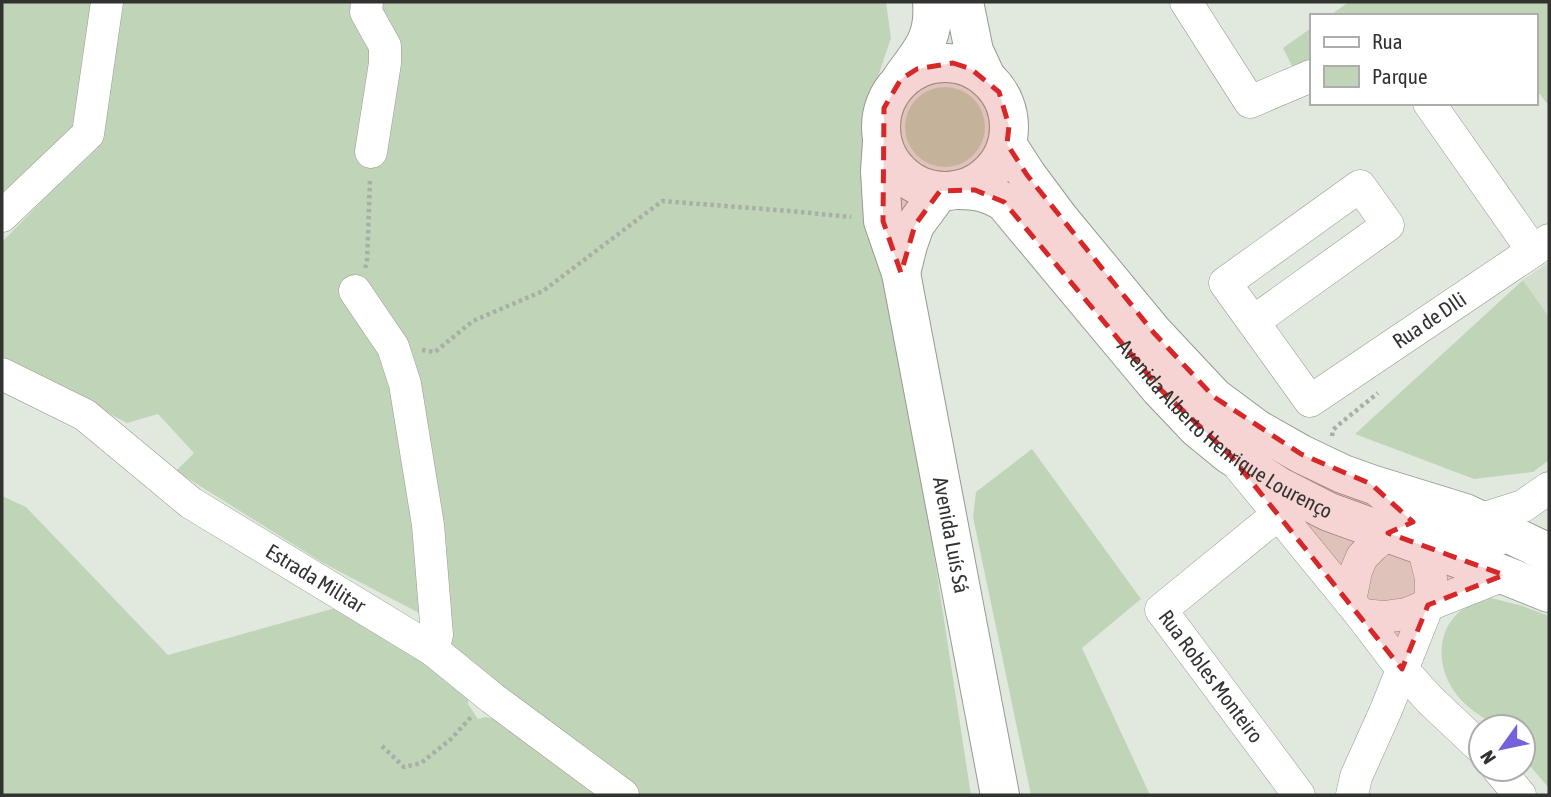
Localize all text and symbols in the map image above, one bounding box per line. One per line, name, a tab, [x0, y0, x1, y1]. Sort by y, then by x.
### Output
legend	[1310, 14, 1537, 105]
text: Rua	[1372, 29, 1402, 53]
text: Parque	[1372, 64, 1427, 88]
street label: Rua de DIli	[1388, 286, 1470, 353]
street label: Avenida Alberto Henrique Lourenço	[1113, 334, 1337, 523]
street label: Avenida Luís Sá	[929, 475, 974, 595]
street label: Estrada Militar	[262, 538, 371, 618]
street label: Rua Robles Monteiro	[1154, 605, 1269, 747]
north arrow	[1467, 713, 1537, 783]
text: N	[1475, 747, 1500, 768]

